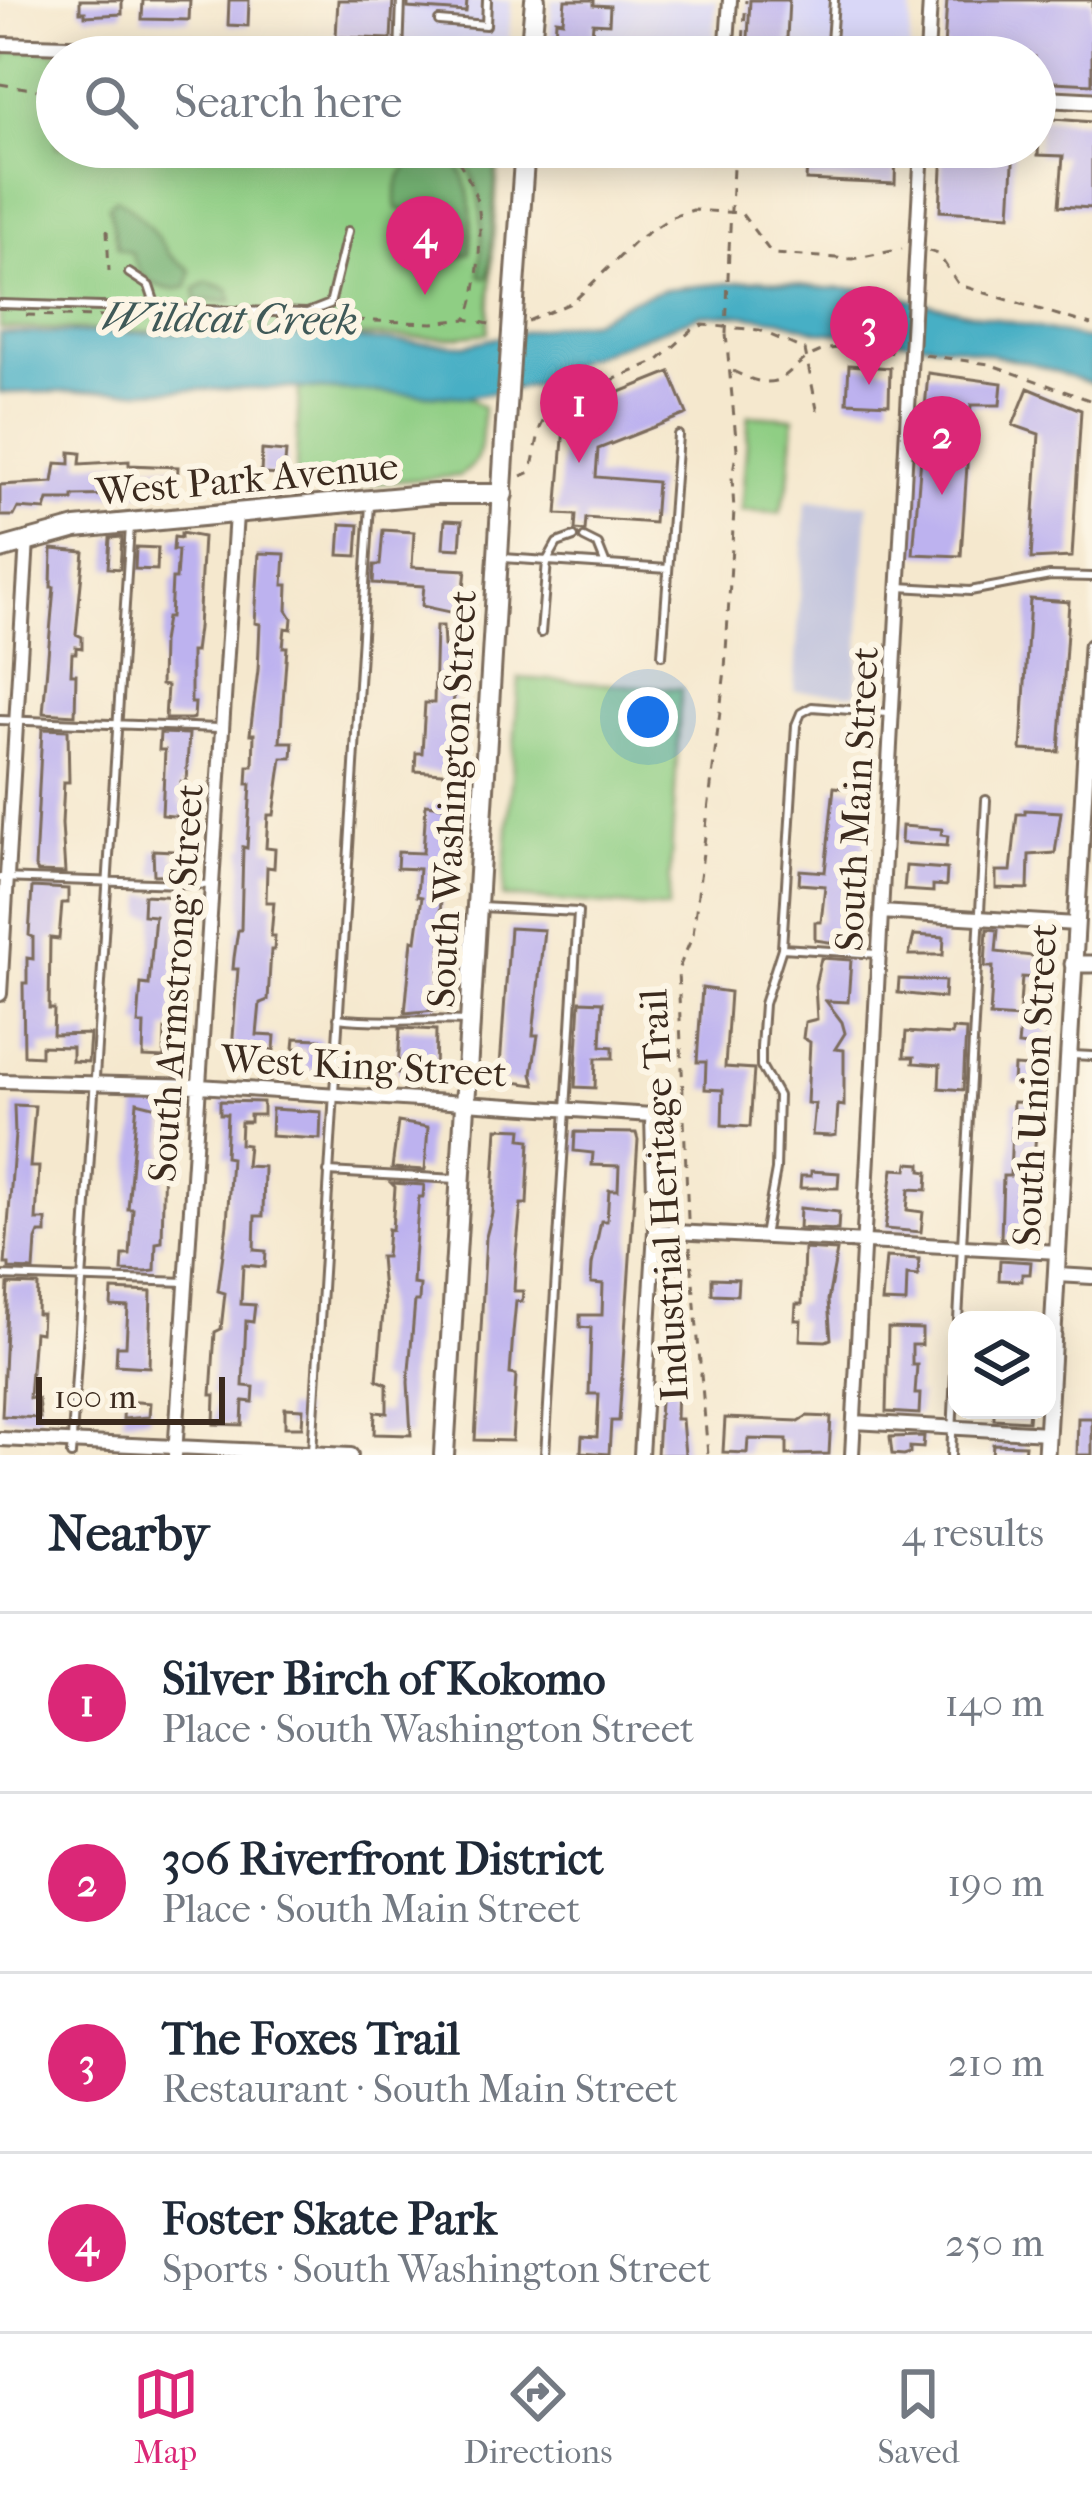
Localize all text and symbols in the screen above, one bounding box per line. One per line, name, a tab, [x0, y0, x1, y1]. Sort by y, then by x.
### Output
search box	[36, 36, 1056, 168]
icon: search	[78, 69, 144, 135]
text: Search here	[174, 76, 402, 129]
pin: 4	[386, 196, 464, 295]
pin: 3	[830, 286, 908, 385]
water label: Wildcat Creek	[102, 292, 358, 346]
pin: 1	[540, 364, 618, 463]
pin: 2	[903, 396, 981, 495]
street label: West Park Avenue	[93, 443, 400, 515]
street label: South Washington Street	[418, 589, 486, 1009]
street label: South Main Street	[826, 645, 888, 952]
your location	[618, 687, 678, 747]
street label: South Armstrong Street	[139, 782, 213, 1184]
street label: South Union Street	[1004, 922, 1066, 1248]
street label: Industrial Heritage Trail	[630, 987, 698, 1402]
street label: West King Street	[219, 1035, 508, 1096]
map controls	[948, 1311, 1056, 1419]
button: layers	[948, 1311, 1056, 1419]
scale bar	[36, 1371, 225, 1424]
text: 100 m	[54, 1378, 137, 1417]
text: Nearby	[48, 1503, 209, 1563]
text: 4 results	[902, 1510, 1044, 1556]
text: Silver Birch of Kokomo	[162, 1653, 606, 1706]
text: 1	[80, 1680, 94, 1726]
text: 140 m	[945, 1680, 1044, 1726]
text: Place · South Washington Street	[162, 1706, 694, 1752]
text: 306 Riverfront District	[162, 1833, 604, 1886]
text: 2	[77, 1860, 97, 1906]
text: 190 m	[947, 1860, 1044, 1906]
text: Place · South Main Street	[162, 1886, 580, 1932]
text: The Foxes Trail	[162, 2013, 460, 2066]
text: 3	[79, 2040, 95, 2086]
text: 210 m	[948, 2040, 1044, 2086]
text: Restaurant · South Main Street	[162, 2066, 678, 2112]
text: Foster Skate Park	[162, 2193, 497, 2246]
text: 4	[75, 2220, 99, 2266]
text: 250 m	[945, 2220, 1044, 2266]
text: Sports · South Washington Street	[162, 2246, 711, 2292]
tab: Map	[133, 2361, 199, 2472]
tab: Directions	[464, 2361, 612, 2472]
tab: Saved	[878, 2361, 959, 2472]

